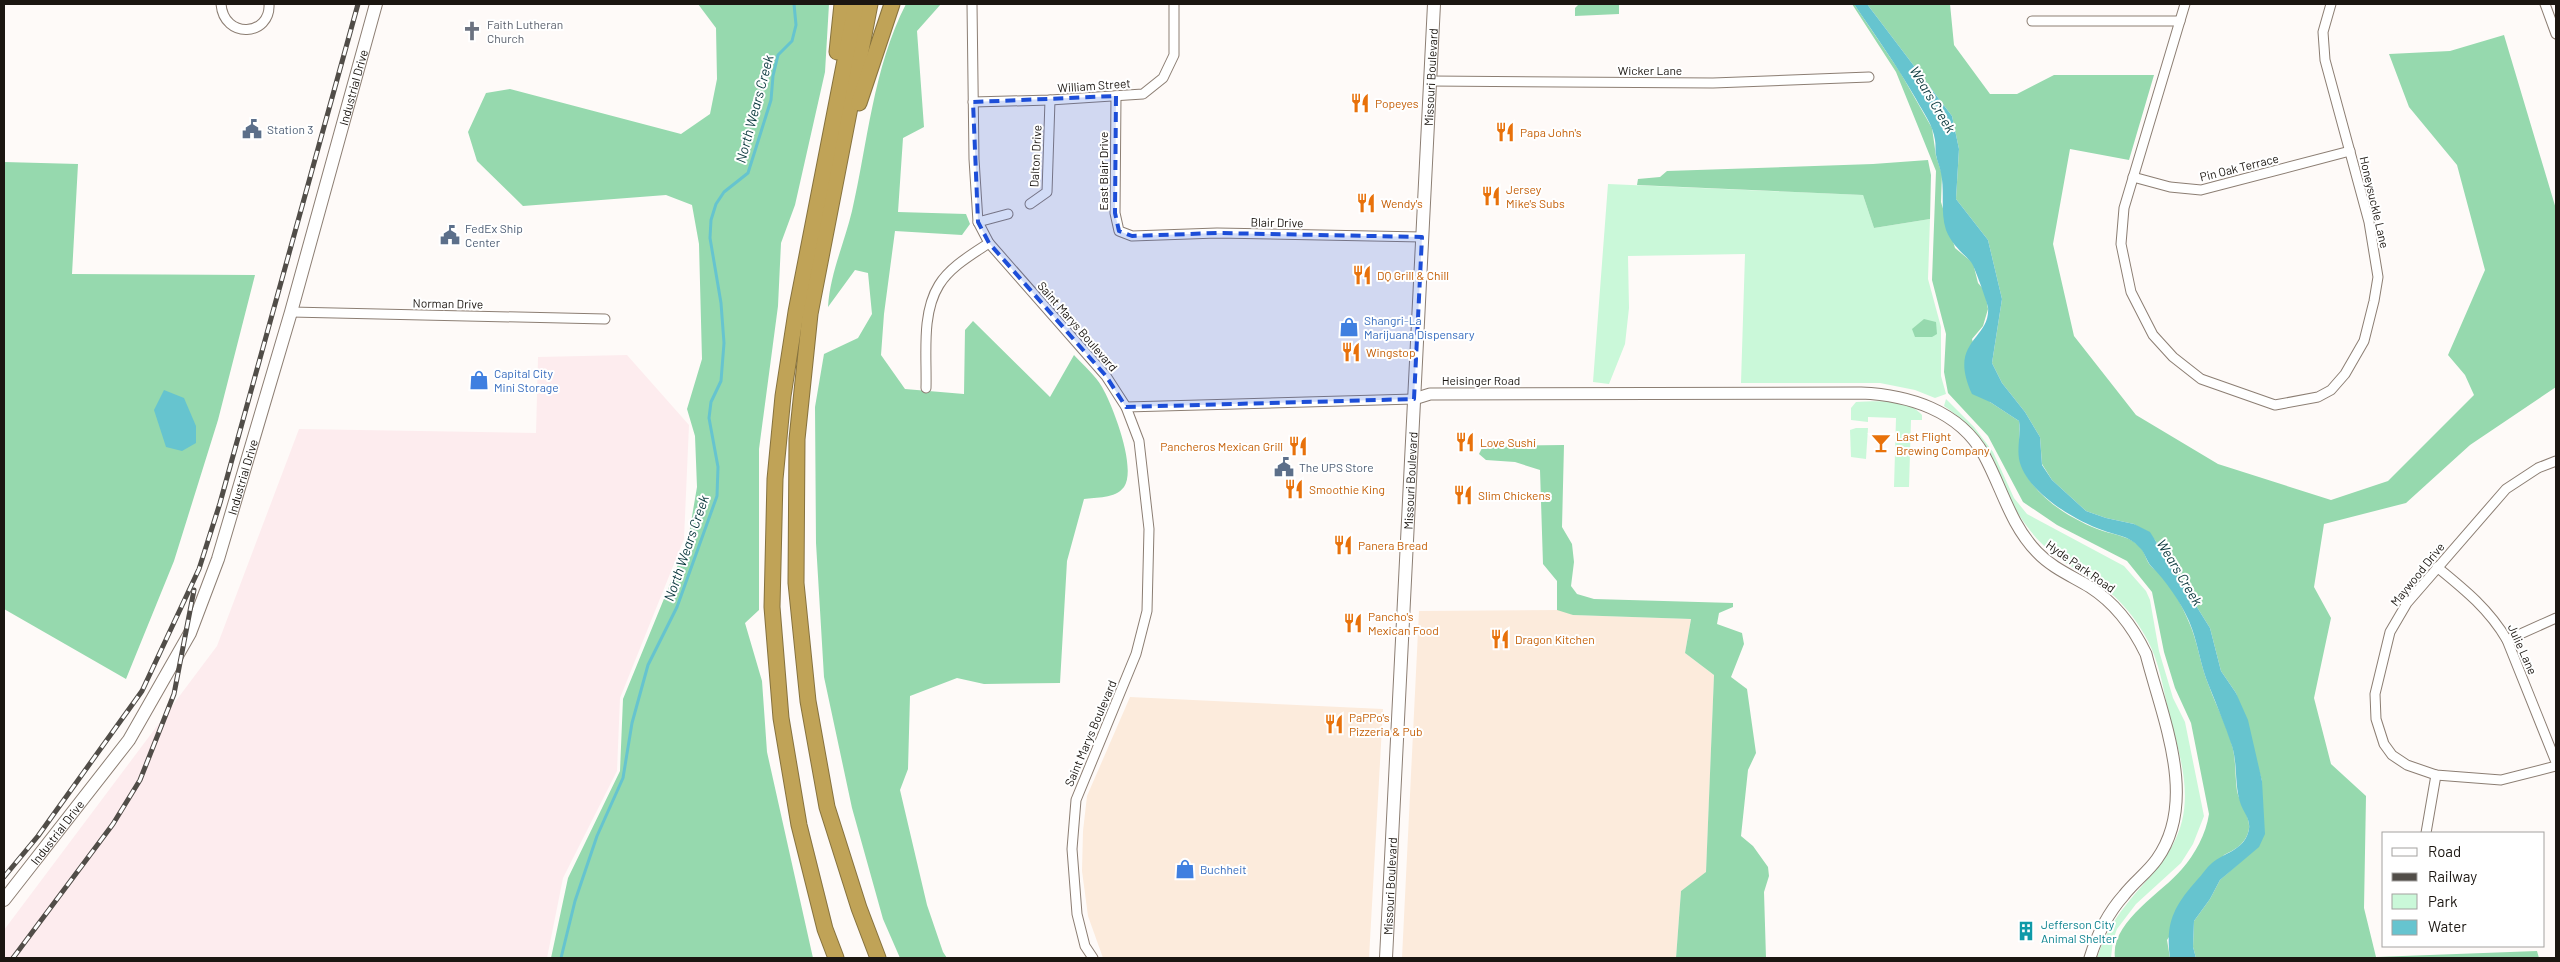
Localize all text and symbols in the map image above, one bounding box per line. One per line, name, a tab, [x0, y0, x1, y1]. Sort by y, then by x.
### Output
place label: Faith Lutheran Church	[487, 17, 563, 45]
church icon: Faith Lutheran Church	[461, 20, 483, 42]
street label: Missouri Boulevard	[1421, 28, 1440, 126]
street label: Industrial Drive	[336, 48, 370, 127]
water label: North Wears Creek	[731, 53, 777, 165]
street label: Wicker Lane	[1618, 63, 1682, 77]
water label: Wears Creek	[1907, 63, 1960, 135]
street label: William Street	[1057, 75, 1131, 95]
restaurant icon: Popeyes	[1349, 92, 1371, 114]
place label: Popeyes	[1375, 96, 1419, 110]
public building icon: Station 3	[241, 118, 263, 140]
restaurant icon: Papa John's	[1494, 121, 1516, 143]
place label: Station 3	[267, 122, 313, 136]
street label: Dalton Drive	[1026, 124, 1044, 188]
place label: Papa John's	[1520, 125, 1582, 139]
street label: East Blair Drive	[1096, 132, 1110, 210]
street label: Pin Oak Terrace	[2198, 150, 2280, 184]
street label: Honeysuckle Lane	[2358, 155, 2392, 249]
place label: Jersey Mike's Subs	[1506, 182, 1565, 210]
restaurant icon: Jersey Mike's Subs	[1480, 185, 1502, 207]
restaurant icon: Wendy's	[1355, 192, 1377, 214]
place label: Wendy's	[1381, 196, 1423, 210]
street label: Blair Drive	[1250, 215, 1304, 229]
place label: FedEx Ship Center	[465, 221, 523, 249]
public building icon: FedEx Ship Center	[439, 224, 461, 246]
restaurant icon: DQ Grill & Chill	[1351, 264, 1373, 286]
place label: DQ Grill & Chill	[1377, 268, 1449, 282]
street label: Saint Marys Boulevard	[1035, 278, 1121, 374]
street label: Norman Drive	[413, 295, 483, 311]
place label: Shangri-La Marijuana Dispensary	[1364, 313, 1475, 341]
shop icon: Shangri-La Marijuana Dispensary	[1338, 316, 1360, 338]
restaurant icon: Wingstop	[1340, 341, 1362, 363]
place label: Wingstop	[1366, 345, 1416, 359]
place label: Capital City Mini Storage	[494, 366, 559, 394]
shop icon: Capital City Mini Storage	[468, 369, 490, 391]
street label: Heisinger Road	[1442, 373, 1520, 387]
place label: Last Flight Brewing Company	[1896, 429, 1990, 457]
street label: Missouri Boulevard	[1401, 431, 1419, 530]
restaurant icon: Love Sushi	[1454, 431, 1476, 453]
bar icon: Last Flight Brewing Company	[1870, 432, 1892, 454]
restaurant icon: Pancheros Mexican Grill	[1287, 435, 1309, 457]
place label: Love Sushi	[1480, 435, 1536, 449]
street label: Industrial Drive	[224, 437, 260, 516]
place label: Pancheros Mexican Grill	[1160, 439, 1283, 453]
public building icon: The UPS Store	[1273, 456, 1295, 478]
place label: The UPS Store	[1299, 460, 1374, 474]
restaurant icon: Smoothie King	[1283, 478, 1305, 500]
place label: Smoothie King	[1309, 482, 1385, 496]
restaurant icon: Slim Chickens	[1452, 484, 1474, 506]
place label: Slim Chickens	[1478, 488, 1551, 502]
water label: North Wears Creek	[660, 493, 712, 603]
restaurant icon: Panera Bread	[1332, 534, 1354, 556]
water label: Wears Creek	[2154, 536, 2207, 608]
street label: Hyde Park Road	[2044, 537, 2118, 595]
place label: Panera Bread	[1358, 538, 1428, 552]
street label: Maywood Drive	[2387, 540, 2447, 608]
place label: Pancho's Mexican Food	[1368, 609, 1439, 637]
restaurant icon: Pancho's Mexican Food	[1342, 612, 1364, 634]
street label: Julie Lane	[2506, 622, 2540, 676]
restaurant icon: Dragon Kitchen	[1489, 628, 1511, 650]
place label: Dragon Kitchen	[1515, 632, 1595, 646]
street label: Saint Marys Boulevard	[1061, 678, 1119, 788]
place label: PaPPo's Pizzeria & Pub	[1349, 710, 1423, 738]
restaurant icon: PaPPo's Pizzeria & Pub	[1323, 713, 1345, 735]
street label: Industrial Drive	[27, 797, 87, 867]
legend	[2382, 832, 2545, 947]
street label: Missouri Boulevard	[1380, 837, 1399, 935]
text: Road	[2428, 842, 2461, 860]
shop icon: Buchheit	[1174, 858, 1196, 880]
place label: Buchheit	[1200, 862, 1247, 876]
text: Railway	[2428, 867, 2477, 885]
text: Park	[2428, 892, 2458, 910]
place label: Jefferson City Animal Shelter	[2041, 917, 2117, 945]
text: Water	[2428, 917, 2467, 935]
building icon: Jefferson City Animal Shelter	[2015, 920, 2037, 942]

